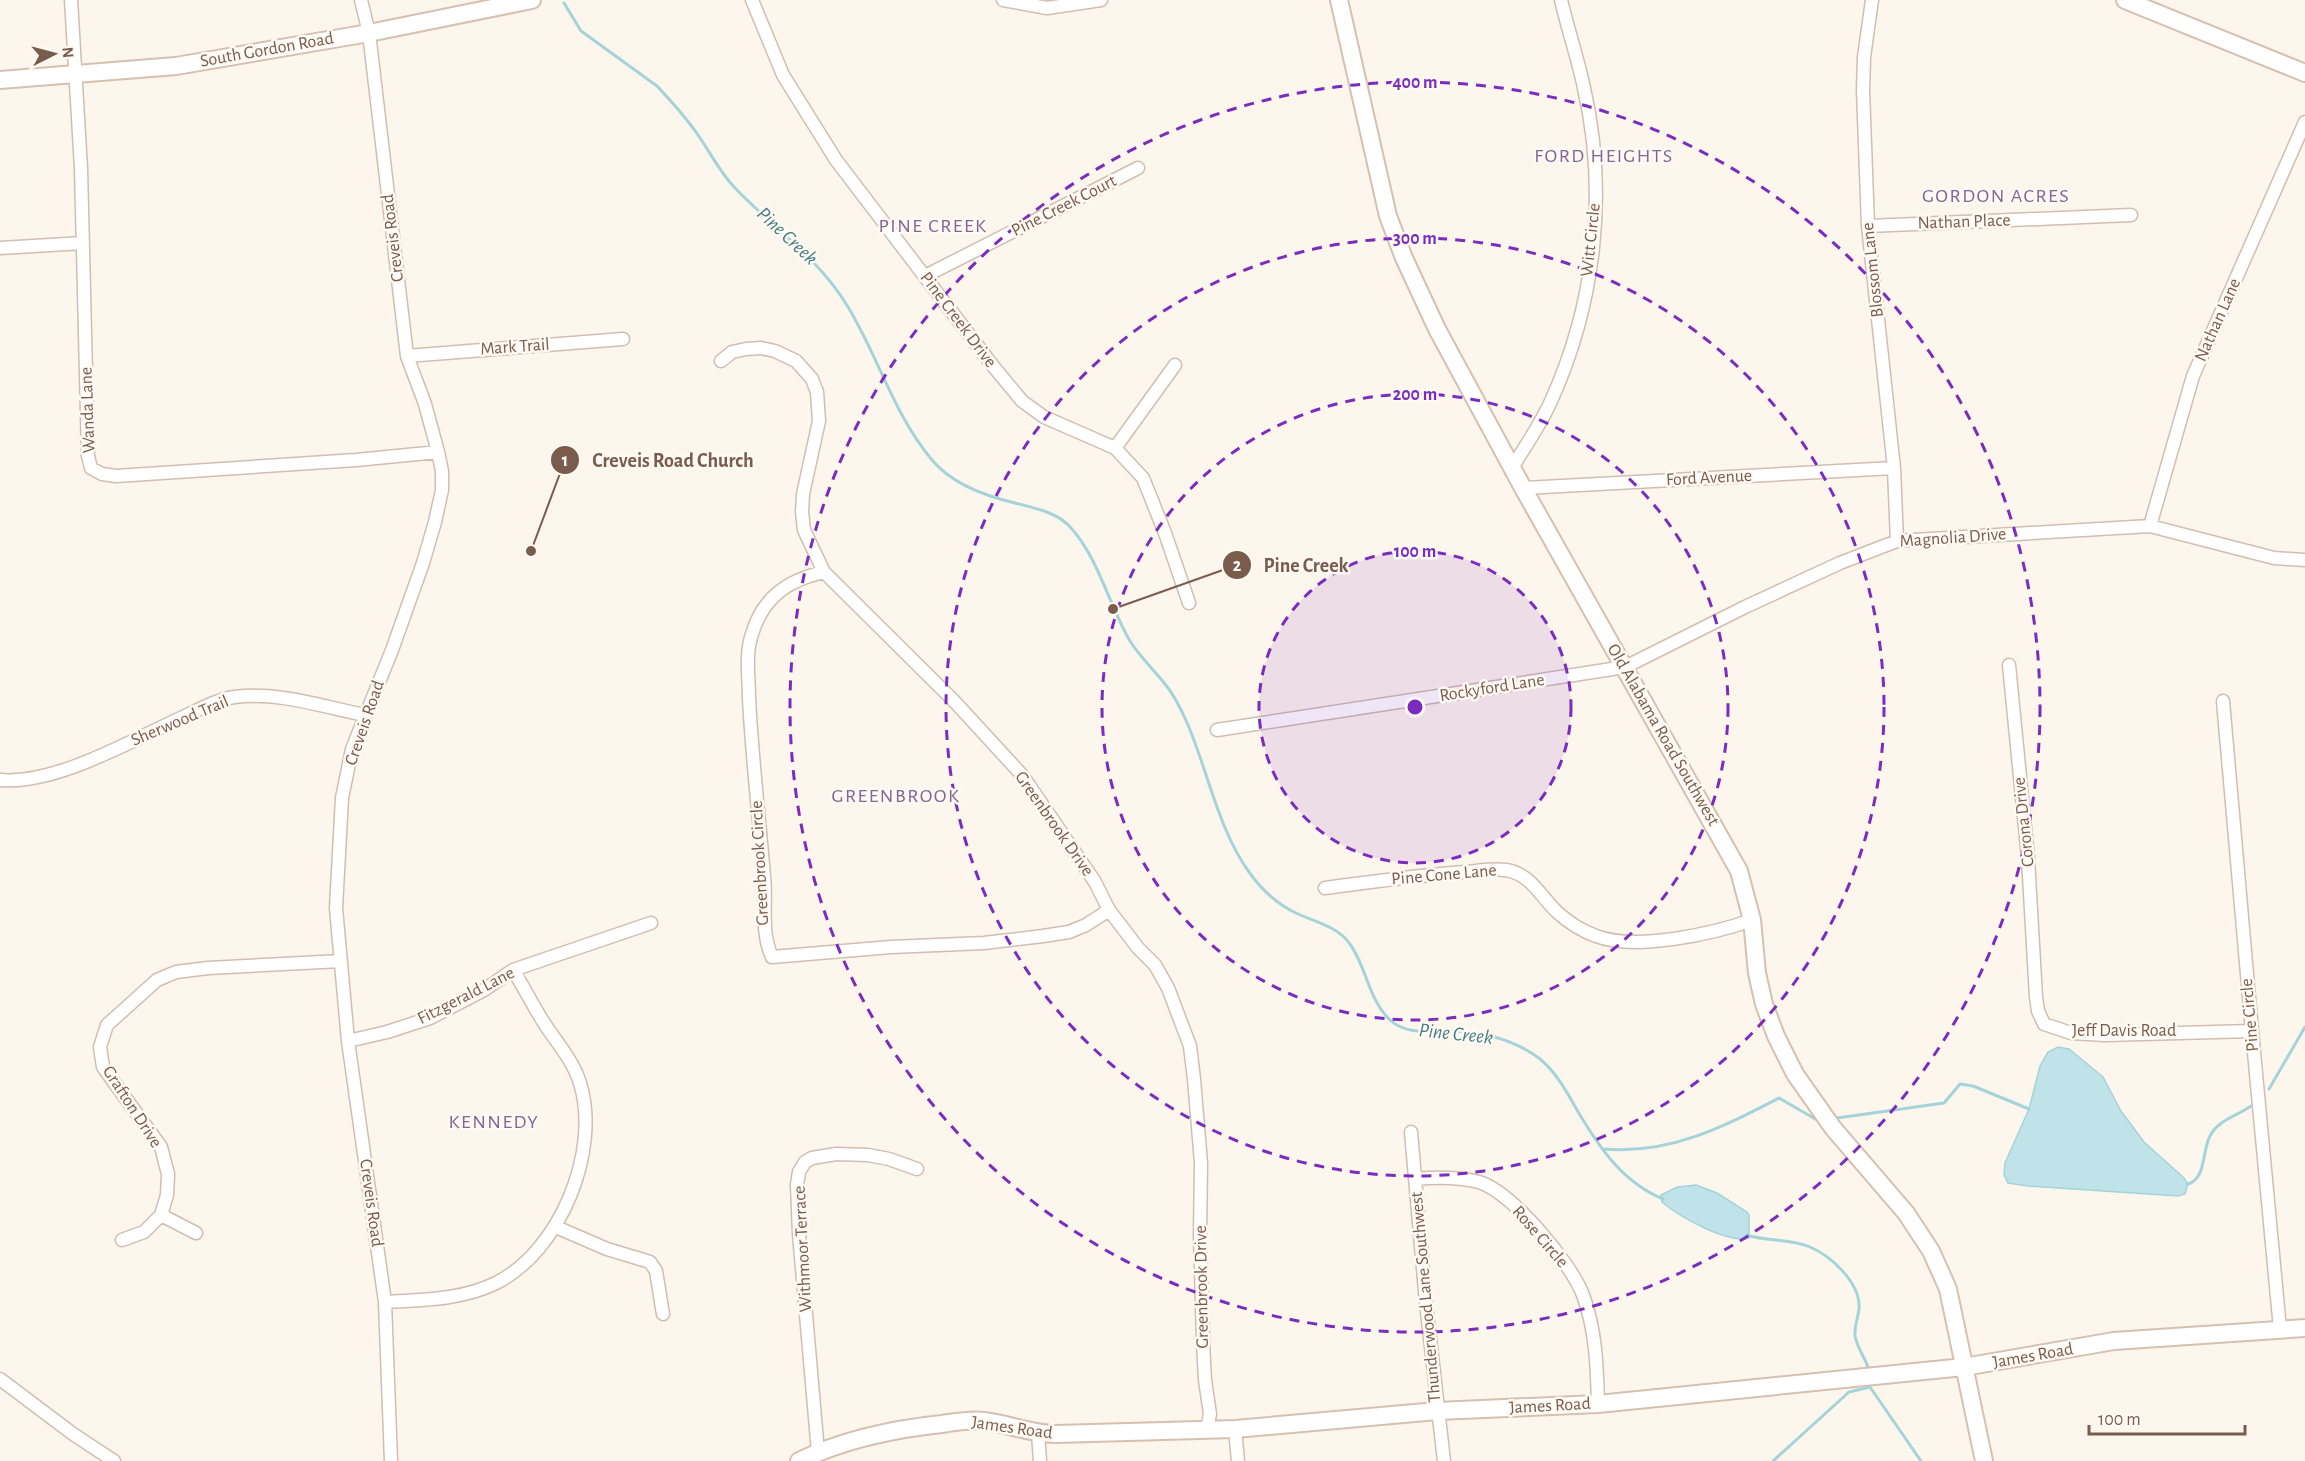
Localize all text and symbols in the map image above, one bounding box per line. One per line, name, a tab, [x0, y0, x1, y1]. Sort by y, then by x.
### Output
north arrow	[24, 24, 84, 84]
street label: South Gordon Road	[199, 29, 335, 71]
text: N	[59, 46, 76, 59]
text: 400 m	[1392, 74, 1438, 92]
district label: FORD HEIGHTS	[1534, 146, 1674, 166]
street label: Pine Creek Court	[1009, 172, 1120, 240]
district label: GORDON ACRES	[1922, 186, 2070, 206]
street label: Creveis Road	[379, 193, 407, 283]
street label: Witt Circle	[1578, 202, 1604, 278]
water label: Pine Creek	[753, 203, 821, 269]
street label: Nathan Place	[1917, 211, 2011, 233]
district label: PINE CREEK	[878, 216, 988, 236]
street label: Blossom Lane	[1859, 222, 1887, 318]
text: 300 m	[1393, 230, 1437, 248]
street label: Pine Creek Drive	[916, 269, 1000, 371]
street label: Nathan Lane	[2192, 276, 2244, 364]
street label: Mark Trail	[480, 336, 550, 358]
street label: Wanda Lane	[77, 367, 99, 453]
text: 200 m	[1393, 386, 1437, 404]
callout: Creveis Road Church	[550, 441, 766, 479]
text: Creveis Road Church	[592, 451, 754, 471]
text: 1	[562, 452, 568, 470]
street label: Ford Avenue	[1665, 467, 1753, 489]
street label: Magnolia Drive	[1899, 525, 2007, 551]
text: 100 m	[1394, 543, 1436, 561]
callout: Pine Creek	[1222, 546, 1361, 584]
text: Pine Creek	[1264, 556, 1349, 576]
text: 2	[1233, 557, 1242, 575]
street label: Old Alabama Road Southwest	[1604, 641, 1723, 829]
street label: Rockyford Lane	[1438, 671, 1546, 705]
street label: Creveis Road	[342, 678, 388, 768]
street label: Sherwood Trail	[128, 692, 232, 750]
centre of rings	[1405, 697, 1425, 717]
street label: Greenbrook Drive	[1011, 768, 1097, 880]
street label: Corona Drive	[2010, 776, 2038, 868]
district label: GREENBROOK	[831, 786, 961, 806]
street label: Greenbrook Circle	[748, 800, 772, 926]
street label: Pine Cone Lane	[1391, 861, 1497, 889]
street label: Fitzgerald Lane	[415, 964, 517, 1028]
street label: Pine Circle	[2238, 978, 2262, 1052]
water label: Pine Creek	[1418, 1020, 1494, 1048]
street label: Jeff Davis Road	[2072, 1022, 2176, 1040]
street label: Grafton Drive	[99, 1063, 165, 1151]
district label: KENNEDY	[449, 1112, 539, 1132]
street label: Creveis Road	[356, 1158, 386, 1248]
street label: Withmoor Terrace	[791, 1185, 815, 1313]
street label: Thunderwood Lane Southwest	[1408, 1191, 1444, 1403]
street label: Rose Circle	[1509, 1203, 1571, 1271]
street label: Greenbrook Drive	[1192, 1225, 1212, 1349]
street label: James Road	[1991, 1340, 2075, 1372]
street label: James Road	[1509, 1395, 1591, 1417]
scale bar	[2089, 1398, 2245, 1436]
text: 100 m	[2098, 1411, 2141, 1429]
street label: James Road	[970, 1413, 1054, 1443]

